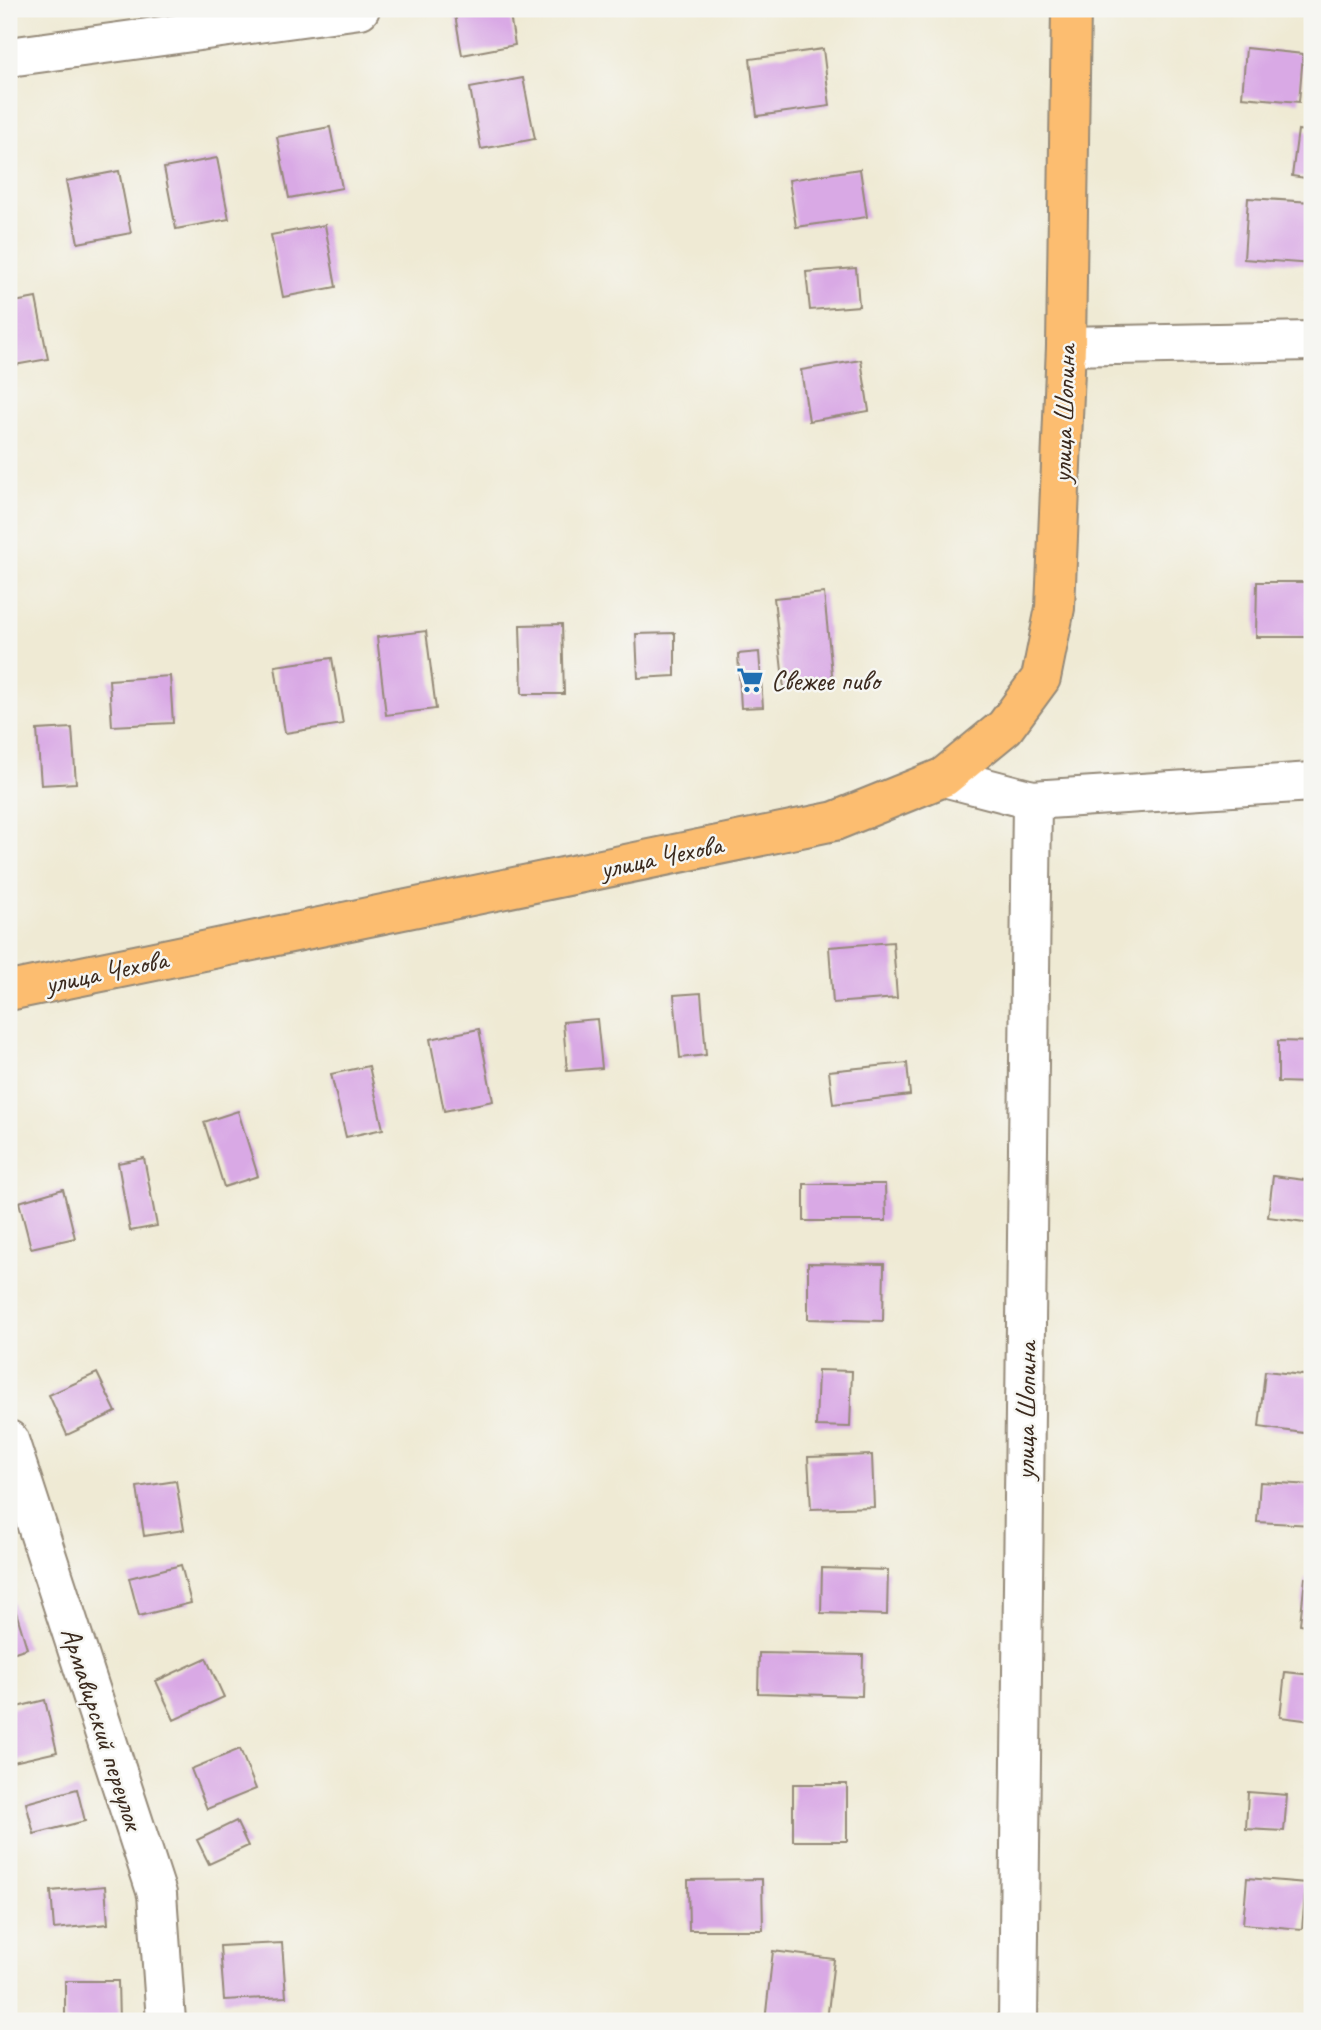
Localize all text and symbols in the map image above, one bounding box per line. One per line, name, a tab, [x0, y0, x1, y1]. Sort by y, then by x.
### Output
street label: улица Шопина	[1044, 342, 1083, 486]
place label: Свежее пиво	[771, 663, 883, 698]
supermarket icon: Свежее пиво	[735, 665, 765, 695]
street label: улица Чехова	[595, 826, 728, 887]
street label: улица Чехова	[40, 941, 173, 1002]
street label: улица Шопина	[1007, 1339, 1044, 1482]
street label: Армавирский переулок	[53, 1622, 153, 1836]

